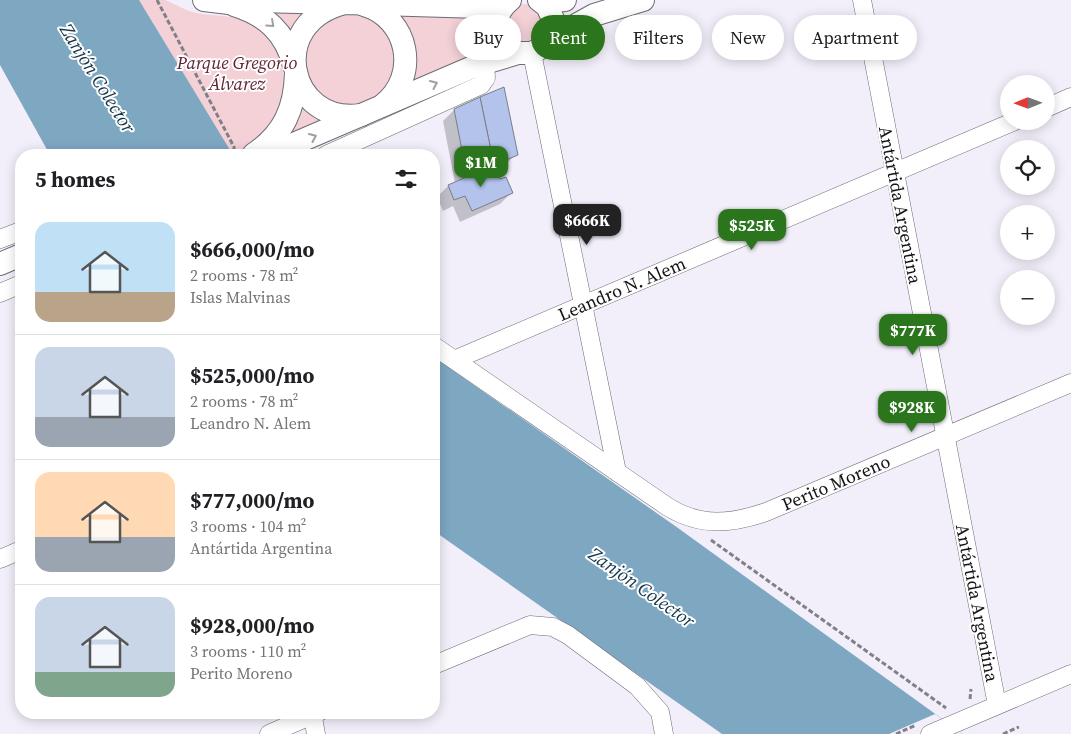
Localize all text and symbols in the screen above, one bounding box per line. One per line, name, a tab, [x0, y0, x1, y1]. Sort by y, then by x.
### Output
chip: Buy	[455, 15, 521, 60]
chip: Rent	[531, 15, 605, 60]
chip: Filters	[615, 15, 702, 60]
chip: New	[712, 15, 784, 60]
chip: Apartment	[794, 15, 917, 60]
water label: Zanjón Colector	[54, 18, 143, 139]
one-way arrow	[265, 18, 274, 27]
park label: Parque Gregorio Álvarez	[176, 50, 298, 96]
north arrow	[1000, 75, 1055, 130]
map controls	[1000, 75, 1055, 325]
one-way arrow	[429, 80, 438, 91]
street label: Antártida Argentina	[873, 124, 928, 287]
one-way arrow	[308, 133, 317, 144]
button: locate	[1000, 140, 1055, 195]
pin: $1M	[457, 146, 505, 188]
text: $1M	[465, 151, 497, 173]
text: 5 homes	[35, 165, 115, 194]
icon: filters	[392, 165, 420, 193]
pin: $666K	[552, 204, 622, 246]
button: +	[1000, 205, 1055, 260]
pin: $525K	[717, 208, 787, 251]
text: $666K	[564, 209, 610, 231]
text: $525K	[729, 214, 775, 236]
text: $666,000/mo	[190, 235, 314, 264]
icon: home	[75, 242, 135, 302]
street label: Leandro N. Alem	[554, 250, 689, 327]
text: 2 rooms · 78 m²	[190, 264, 298, 286]
button: −	[1000, 270, 1055, 325]
text: Islas Malvinas	[190, 286, 290, 308]
pin: $777K	[878, 314, 948, 356]
text: $777K	[890, 319, 936, 341]
text: $525,000/mo	[190, 361, 314, 390]
icon: home	[75, 367, 135, 427]
text: 2 rooms · 78 m²	[190, 390, 298, 412]
pin: $928K	[877, 390, 947, 433]
text: $928K	[889, 396, 935, 418]
text: Leandro N. Alem	[190, 412, 311, 434]
street label: Perito Moreno	[778, 448, 894, 517]
text: $777,000/mo	[190, 486, 314, 515]
icon: home	[75, 492, 135, 552]
text: 3 rooms · 104 m²	[190, 515, 306, 537]
street label: Antártida Argentina	[950, 522, 1005, 685]
text: Antártida Argentina	[190, 537, 332, 559]
water label: Zanjón Colector	[583, 540, 701, 634]
text: $928,000/mo	[190, 611, 314, 640]
icon: home	[75, 617, 135, 677]
text: 3 rooms · 110 m²	[190, 640, 306, 662]
text: Perito Moreno	[190, 662, 293, 684]

